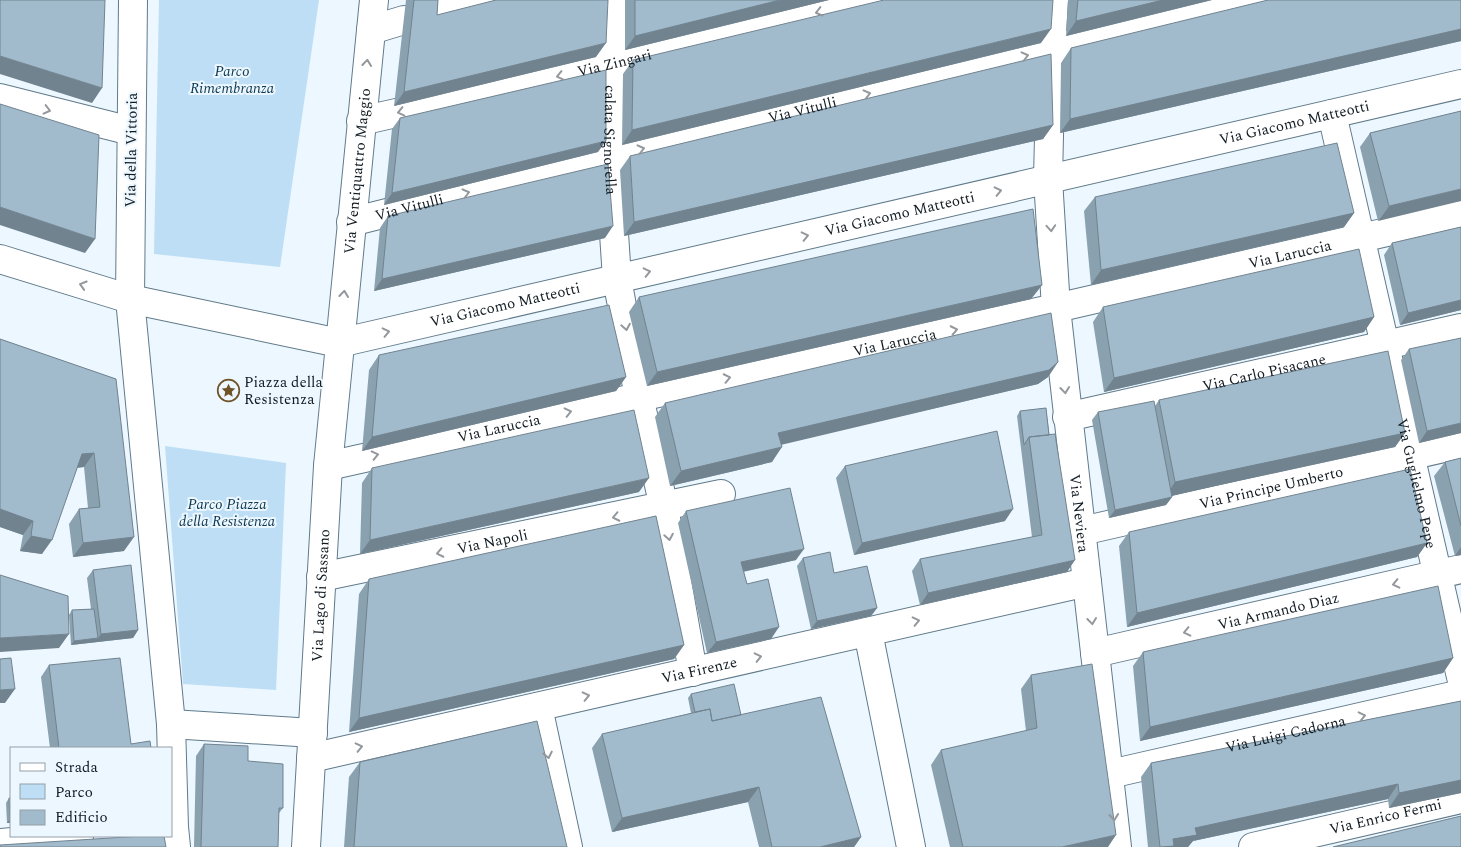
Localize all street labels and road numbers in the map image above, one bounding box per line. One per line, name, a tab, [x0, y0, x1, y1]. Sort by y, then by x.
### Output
street label: Via Zingari	[575, 43, 654, 83]
street label: calata Signorella	[597, 85, 622, 196]
street label: Via Ventiquattro Maggio	[338, 87, 377, 255]
street label: Via Vitulli	[766, 91, 839, 130]
street label: Via della Vittoria	[119, 92, 144, 208]
street label: Via Giacomo Matteotti	[1217, 94, 1372, 151]
street label: Via Giacomo Matteotti	[822, 186, 977, 243]
street label: Via Vitulli	[373, 188, 446, 228]
street label: Via Laruccia	[1246, 234, 1334, 275]
street label: Via Giacomo Matteotti	[428, 277, 583, 334]
street label: Via Laruccia	[851, 323, 939, 363]
street label: Via Carlo Pisacane	[1200, 348, 1328, 398]
street label: Via Laruccia	[455, 408, 543, 449]
street label: Via Guglielmo Pepe	[1390, 416, 1442, 551]
street label: Via Principe Umberto	[1197, 460, 1345, 516]
street label: Via Neviera	[1063, 473, 1095, 554]
street label: Via Napoli	[455, 523, 530, 561]
street label: Via Lago di Sassano	[306, 528, 336, 663]
street label: Via Armando Diaz	[1215, 586, 1341, 637]
street label: Via Firenze	[659, 651, 739, 690]
street label: Via Luigi Cadorna	[1223, 709, 1349, 759]
street label: Via Enrico Fermi	[1327, 793, 1444, 841]

